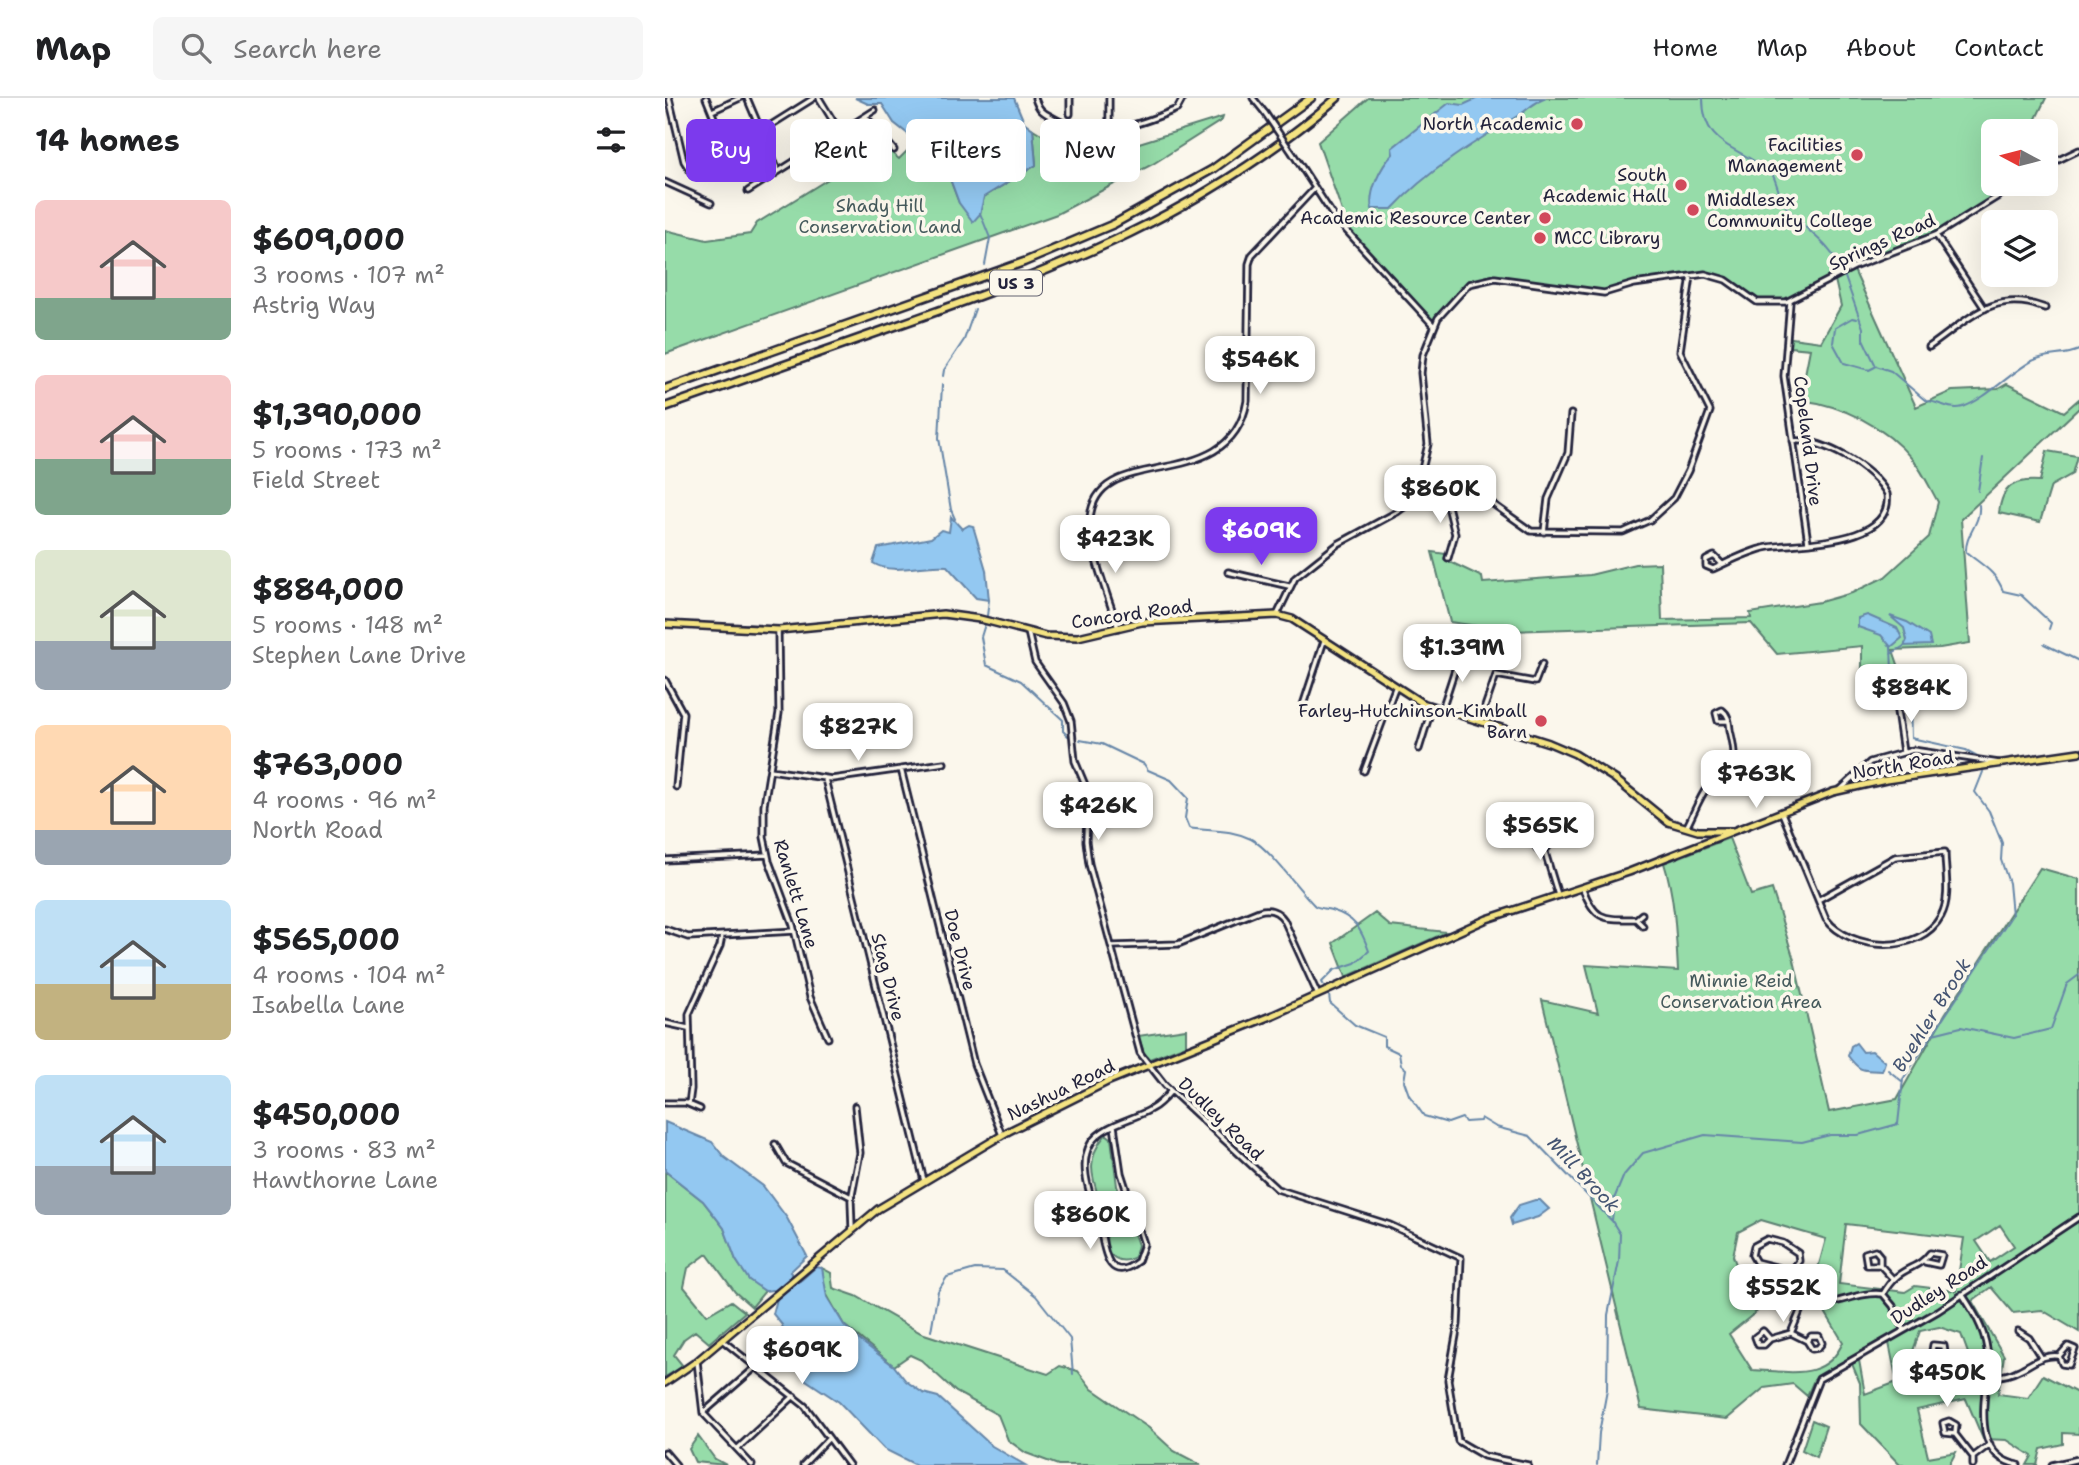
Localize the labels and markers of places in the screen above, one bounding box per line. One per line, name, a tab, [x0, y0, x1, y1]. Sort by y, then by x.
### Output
place label: North Academic	[1422, 112, 1563, 136]
marker: North Academic	[1569, 116, 1585, 132]
place label: Facilities Management	[1728, 133, 1843, 178]
marker: Facilities Management	[1849, 147, 1865, 163]
place label: South Academic Hall	[1543, 163, 1668, 208]
marker: South Academic Hall	[1673, 177, 1689, 193]
place label: Middlesex Community College	[1707, 188, 1873, 233]
marker: Middlesex Community College	[1685, 202, 1701, 218]
place label: Academic Resource Center	[1300, 206, 1531, 230]
marker: Academic Resource Center	[1537, 210, 1553, 226]
place label: MCC Library	[1554, 226, 1660, 250]
marker: MCC Library	[1532, 230, 1548, 246]
pin: $546K	[1211, 336, 1309, 396]
pin: $860K	[1391, 466, 1489, 525]
pin: $609K	[1212, 508, 1310, 567]
pin: $423K	[1066, 516, 1164, 575]
pin: $1.39M	[1405, 624, 1519, 684]
pin: $884K	[1862, 664, 1960, 724]
place label: Farley-Hutchinson-Kimball Barn	[1298, 699, 1528, 744]
pin: $827K	[809, 704, 907, 763]
marker: Farley-Hutchinson-Kimball Barn	[1533, 713, 1549, 729]
pin: $763K	[1707, 750, 1805, 810]
pin: $426K	[1049, 782, 1147, 842]
pin: $565K	[1491, 802, 1589, 862]
pin: $860K	[1041, 1192, 1139, 1251]
pin: $552K	[1734, 1264, 1832, 1324]
pin: $609K	[753, 1326, 851, 1386]
pin: $450K	[1898, 1350, 1996, 1409]

